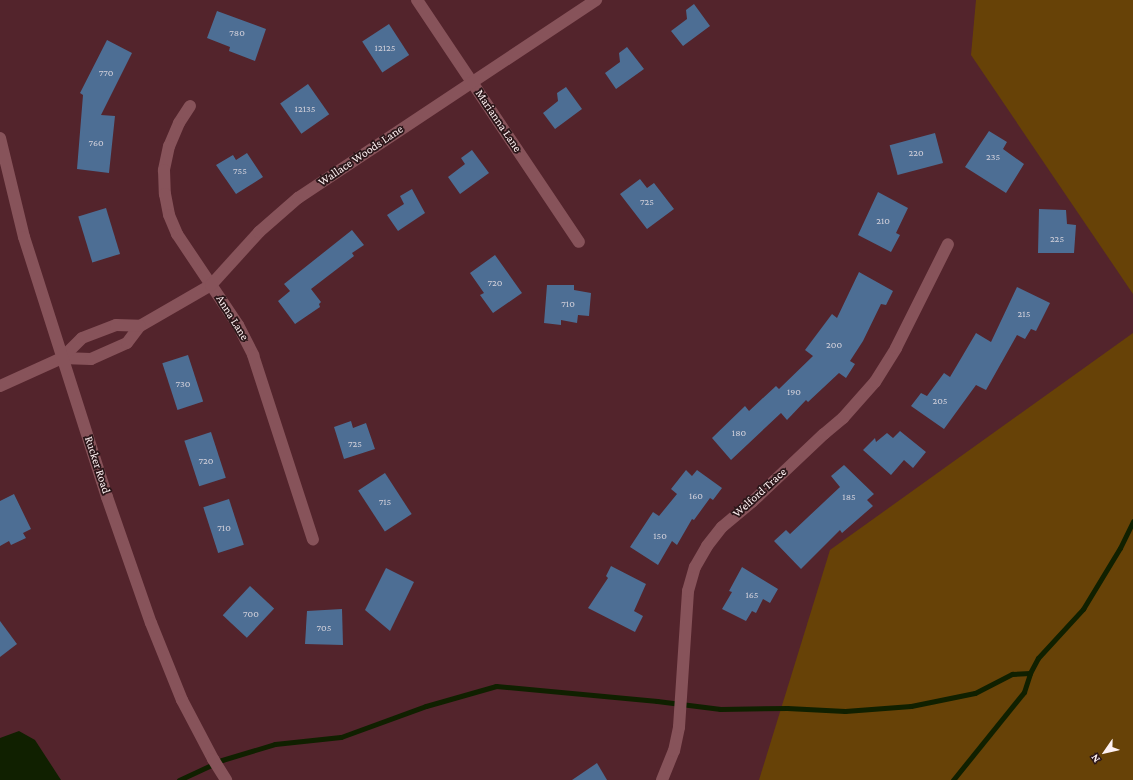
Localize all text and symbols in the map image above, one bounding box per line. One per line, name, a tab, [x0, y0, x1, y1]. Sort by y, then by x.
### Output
house number: 780	[229, 27, 245, 39]
house number: 12125	[375, 42, 395, 54]
house number: 770	[99, 67, 113, 79]
street label: Marianna Lane	[472, 87, 524, 155]
house number: 12135	[295, 103, 315, 115]
street label: Wallace Woods Lane	[316, 122, 406, 190]
house number: 760	[88, 137, 104, 149]
house number: 220	[908, 147, 924, 159]
house number: 235	[986, 151, 1000, 163]
house number: 755	[233, 165, 247, 177]
house number: 725	[640, 196, 654, 208]
house number: 210	[876, 215, 890, 227]
house number: 225	[1050, 233, 1064, 245]
house number: 720	[487, 277, 503, 289]
street label: Anna Lane	[212, 293, 252, 343]
house number: 710	[561, 298, 575, 310]
house number: 215	[1018, 308, 1030, 320]
house number: 200	[826, 339, 842, 351]
house number: 730	[176, 378, 190, 390]
house number: 190	[787, 386, 801, 398]
house number: 205	[932, 395, 948, 407]
house number: 180	[732, 427, 746, 439]
street label: Rucker Road	[81, 434, 113, 496]
house number: 725	[348, 438, 362, 450]
house number: 720	[198, 455, 214, 467]
street label: Welford Trace	[730, 465, 790, 521]
house number: 160	[689, 490, 703, 502]
house number: 185	[842, 491, 856, 503]
house number: 715	[379, 496, 391, 508]
house number: 710	[217, 522, 231, 534]
house number: 150	[653, 530, 667, 542]
house number: 165	[746, 589, 758, 601]
house number: 700	[243, 608, 259, 620]
house number: 705	[317, 622, 331, 634]
north arrow	[1085, 732, 1125, 772]
text: N	[1088, 752, 1102, 765]

